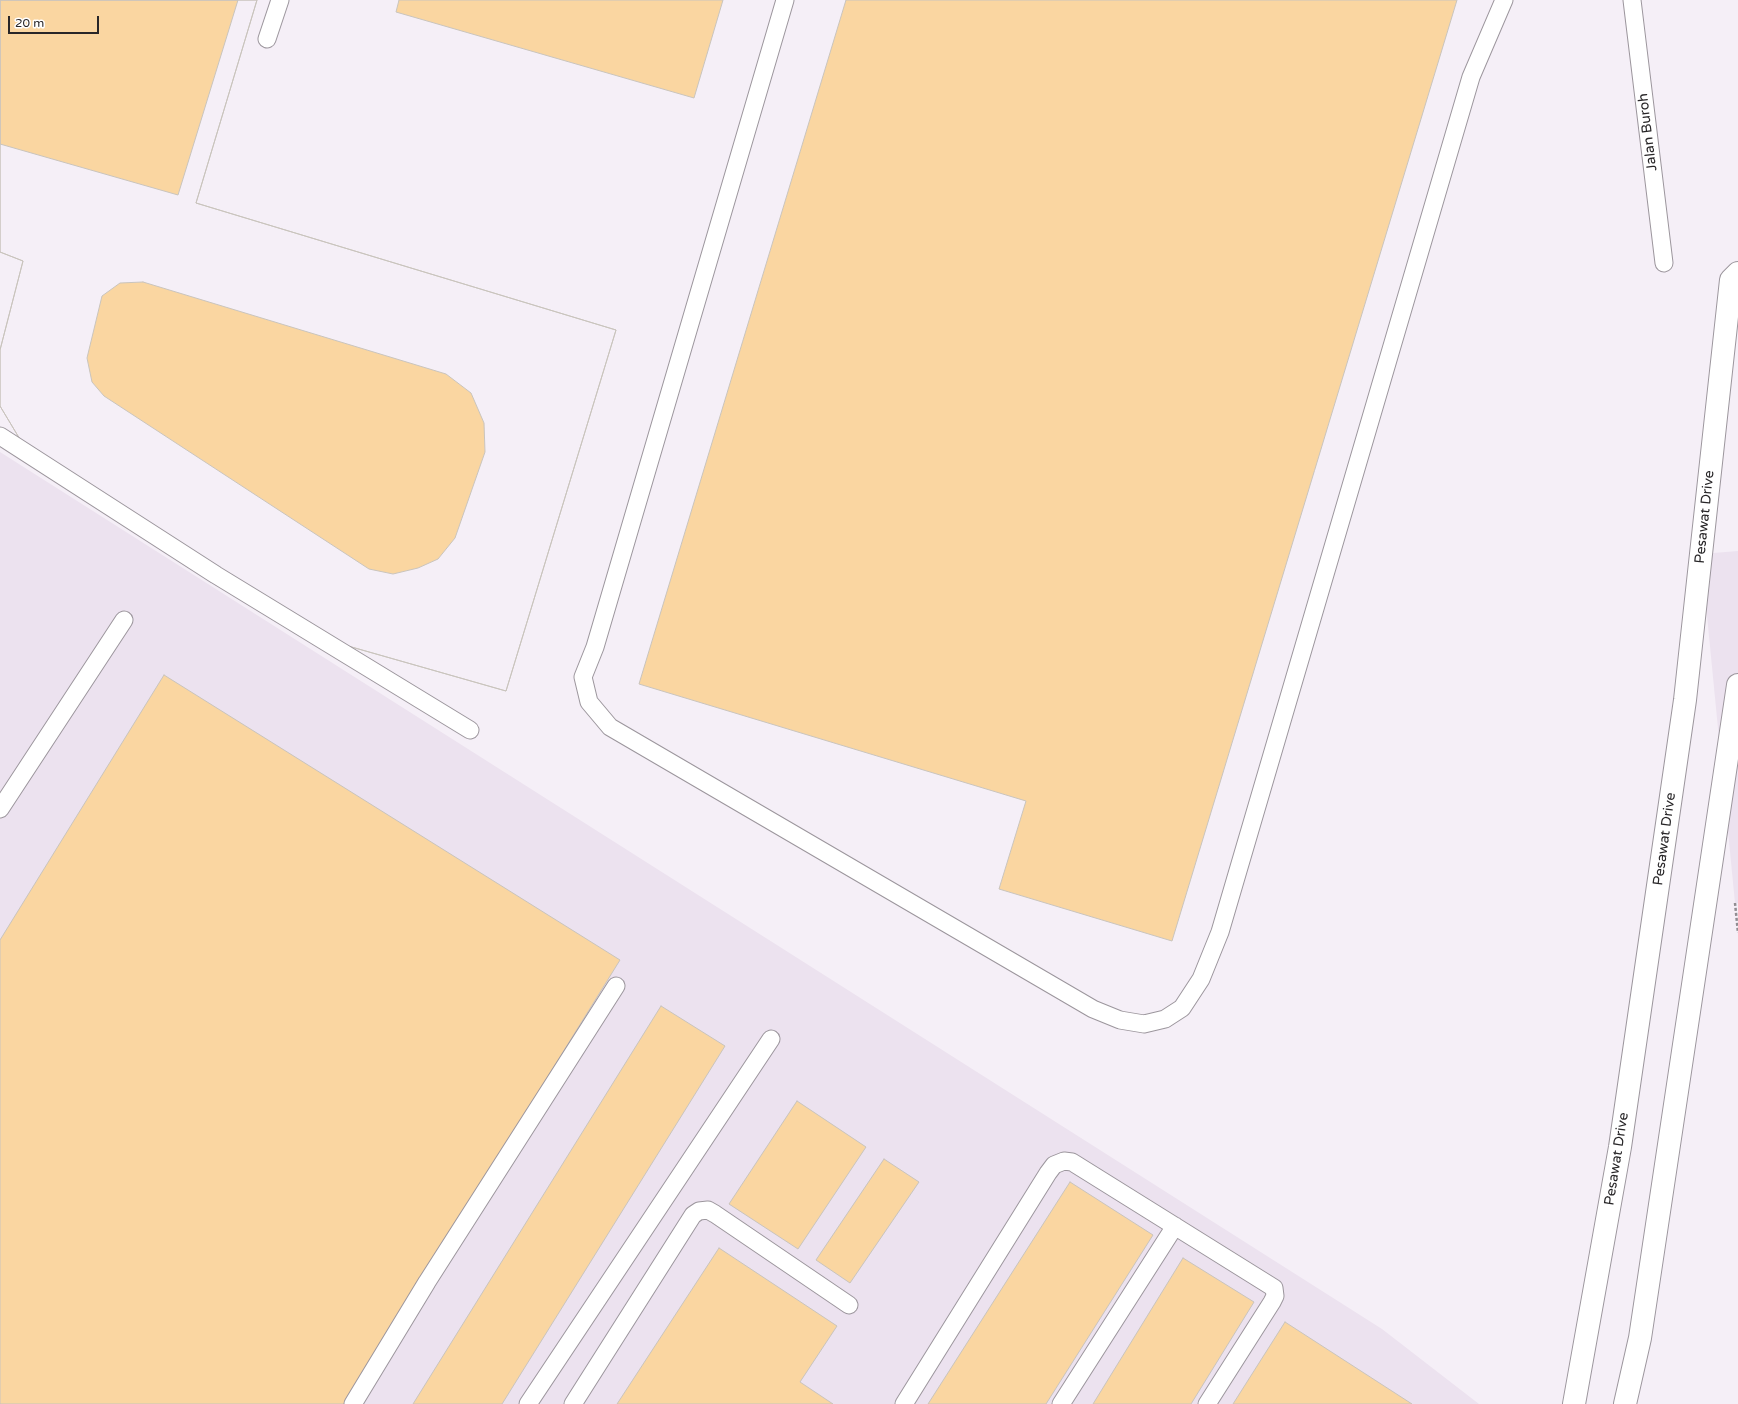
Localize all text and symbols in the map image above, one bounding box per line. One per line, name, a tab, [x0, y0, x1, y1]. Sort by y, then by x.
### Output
scale bar	[10, 8, 101, 34]
text: 20 m	[15, 16, 44, 30]
street label: Jalan Buroh	[1635, 92, 1661, 172]
street label: Pesawat Drive	[1692, 469, 1718, 565]
street label: Pesawat Drive	[1650, 791, 1680, 887]
street label: Pesawat Drive	[1601, 1111, 1633, 1207]

